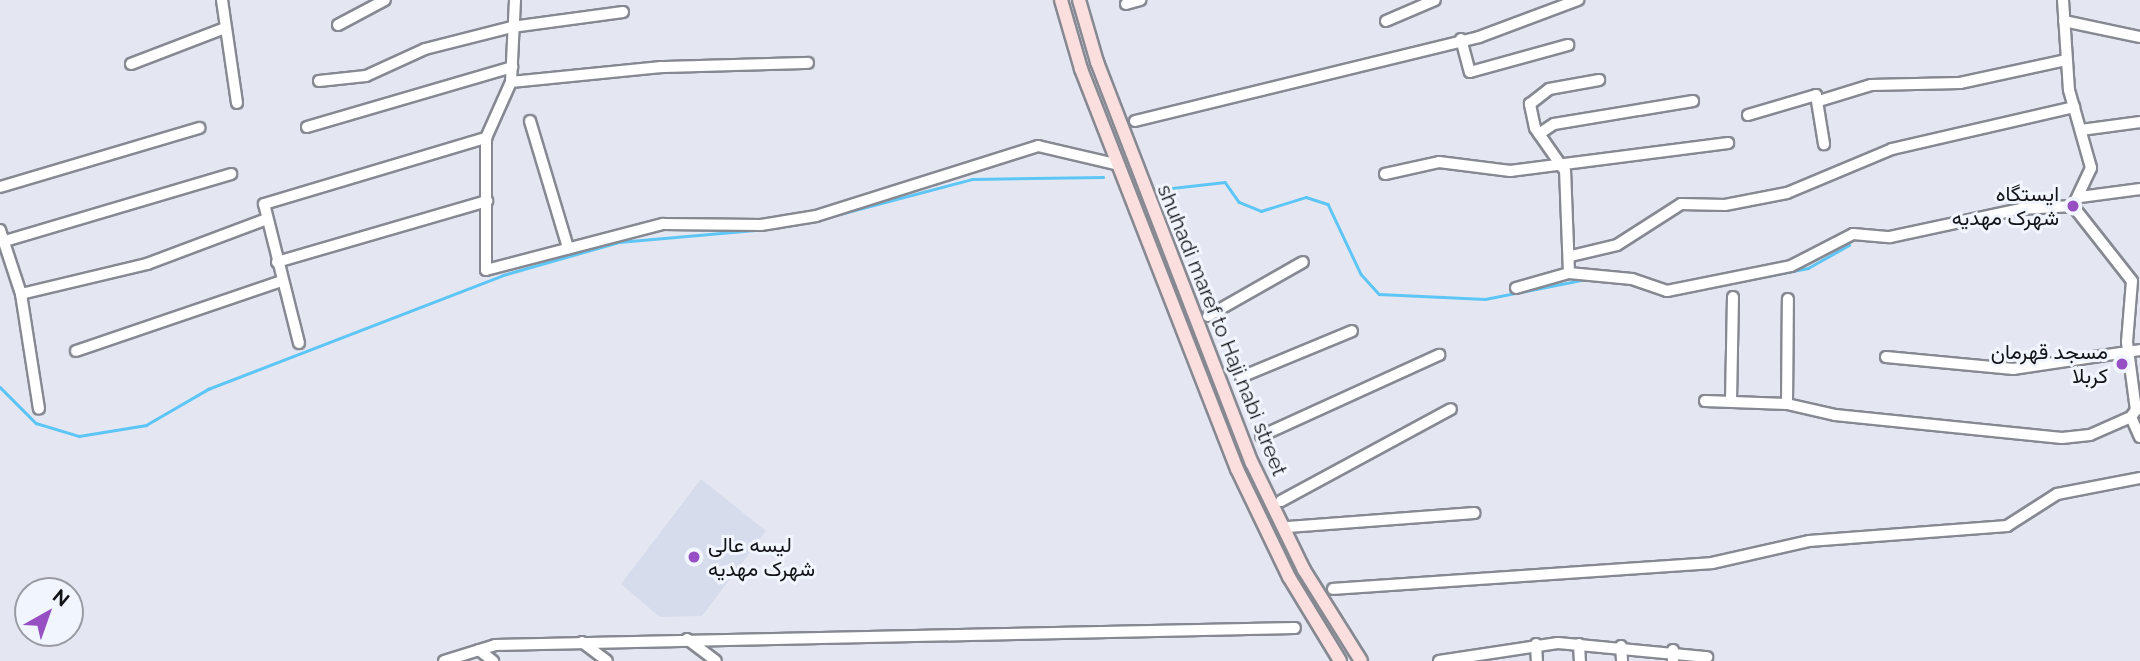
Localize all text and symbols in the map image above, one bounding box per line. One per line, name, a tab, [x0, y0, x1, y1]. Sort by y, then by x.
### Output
street label: shuhadi maref to Haji nabi street	[1152, 180, 1292, 480]
place label: ایستگاه شهرک مهدیه	[1952, 181, 2059, 231]
marker: ایستگاه شهرک مهدیه	[2065, 198, 2081, 214]
place label: مسجد قهرمان کربلا	[1991, 339, 2108, 389]
marker: مسجد قهرمان کربلا	[2114, 356, 2130, 372]
place label: لیسه عالی شهرک مهدیه	[708, 532, 815, 582]
marker: لیسه عالی شهرک مهدیه	[686, 549, 702, 565]
north arrow	[14, 577, 84, 647]
text: N	[49, 584, 74, 611]

